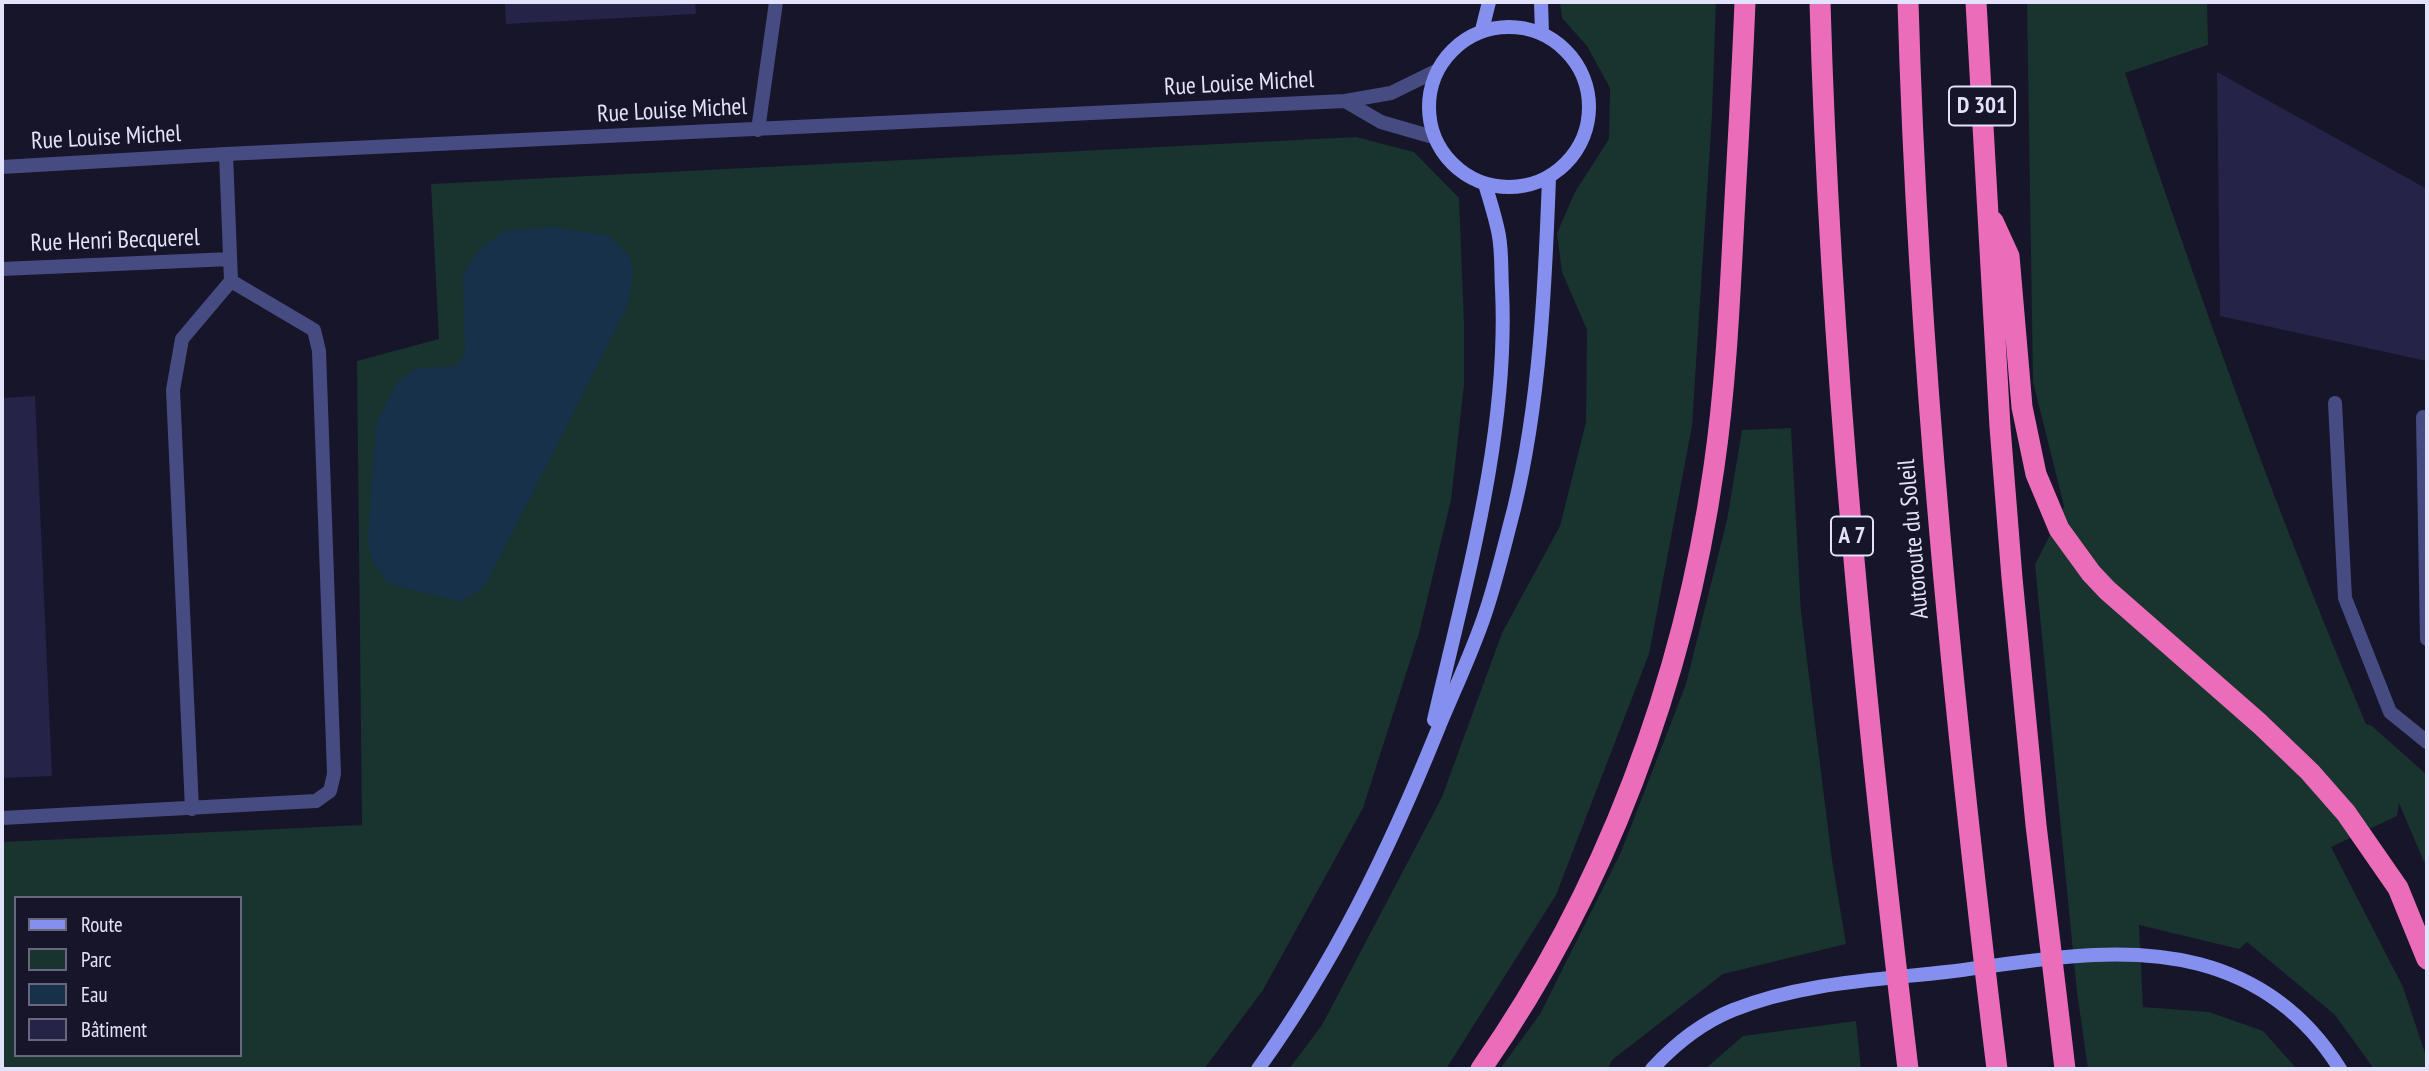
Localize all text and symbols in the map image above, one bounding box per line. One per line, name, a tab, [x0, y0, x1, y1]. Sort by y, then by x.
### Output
street label: Rue Louise Michel	[1163, 66, 1315, 102]
road number: D 301	[1949, 86, 2015, 125]
street label: Rue Louise Michel	[596, 93, 748, 129]
street label: Rue Louise Michel	[30, 120, 182, 156]
street label: Rue Henri Becquerel	[30, 224, 200, 258]
street label: Autoroute du Soleil	[1893, 458, 1935, 620]
road number: A 7	[1831, 516, 1873, 556]
legend	[14, 896, 242, 1057]
text: Route	[81, 911, 123, 938]
text: Parc	[81, 946, 112, 973]
text: Eau	[81, 981, 108, 1008]
text: Bâtiment	[81, 1016, 147, 1043]

